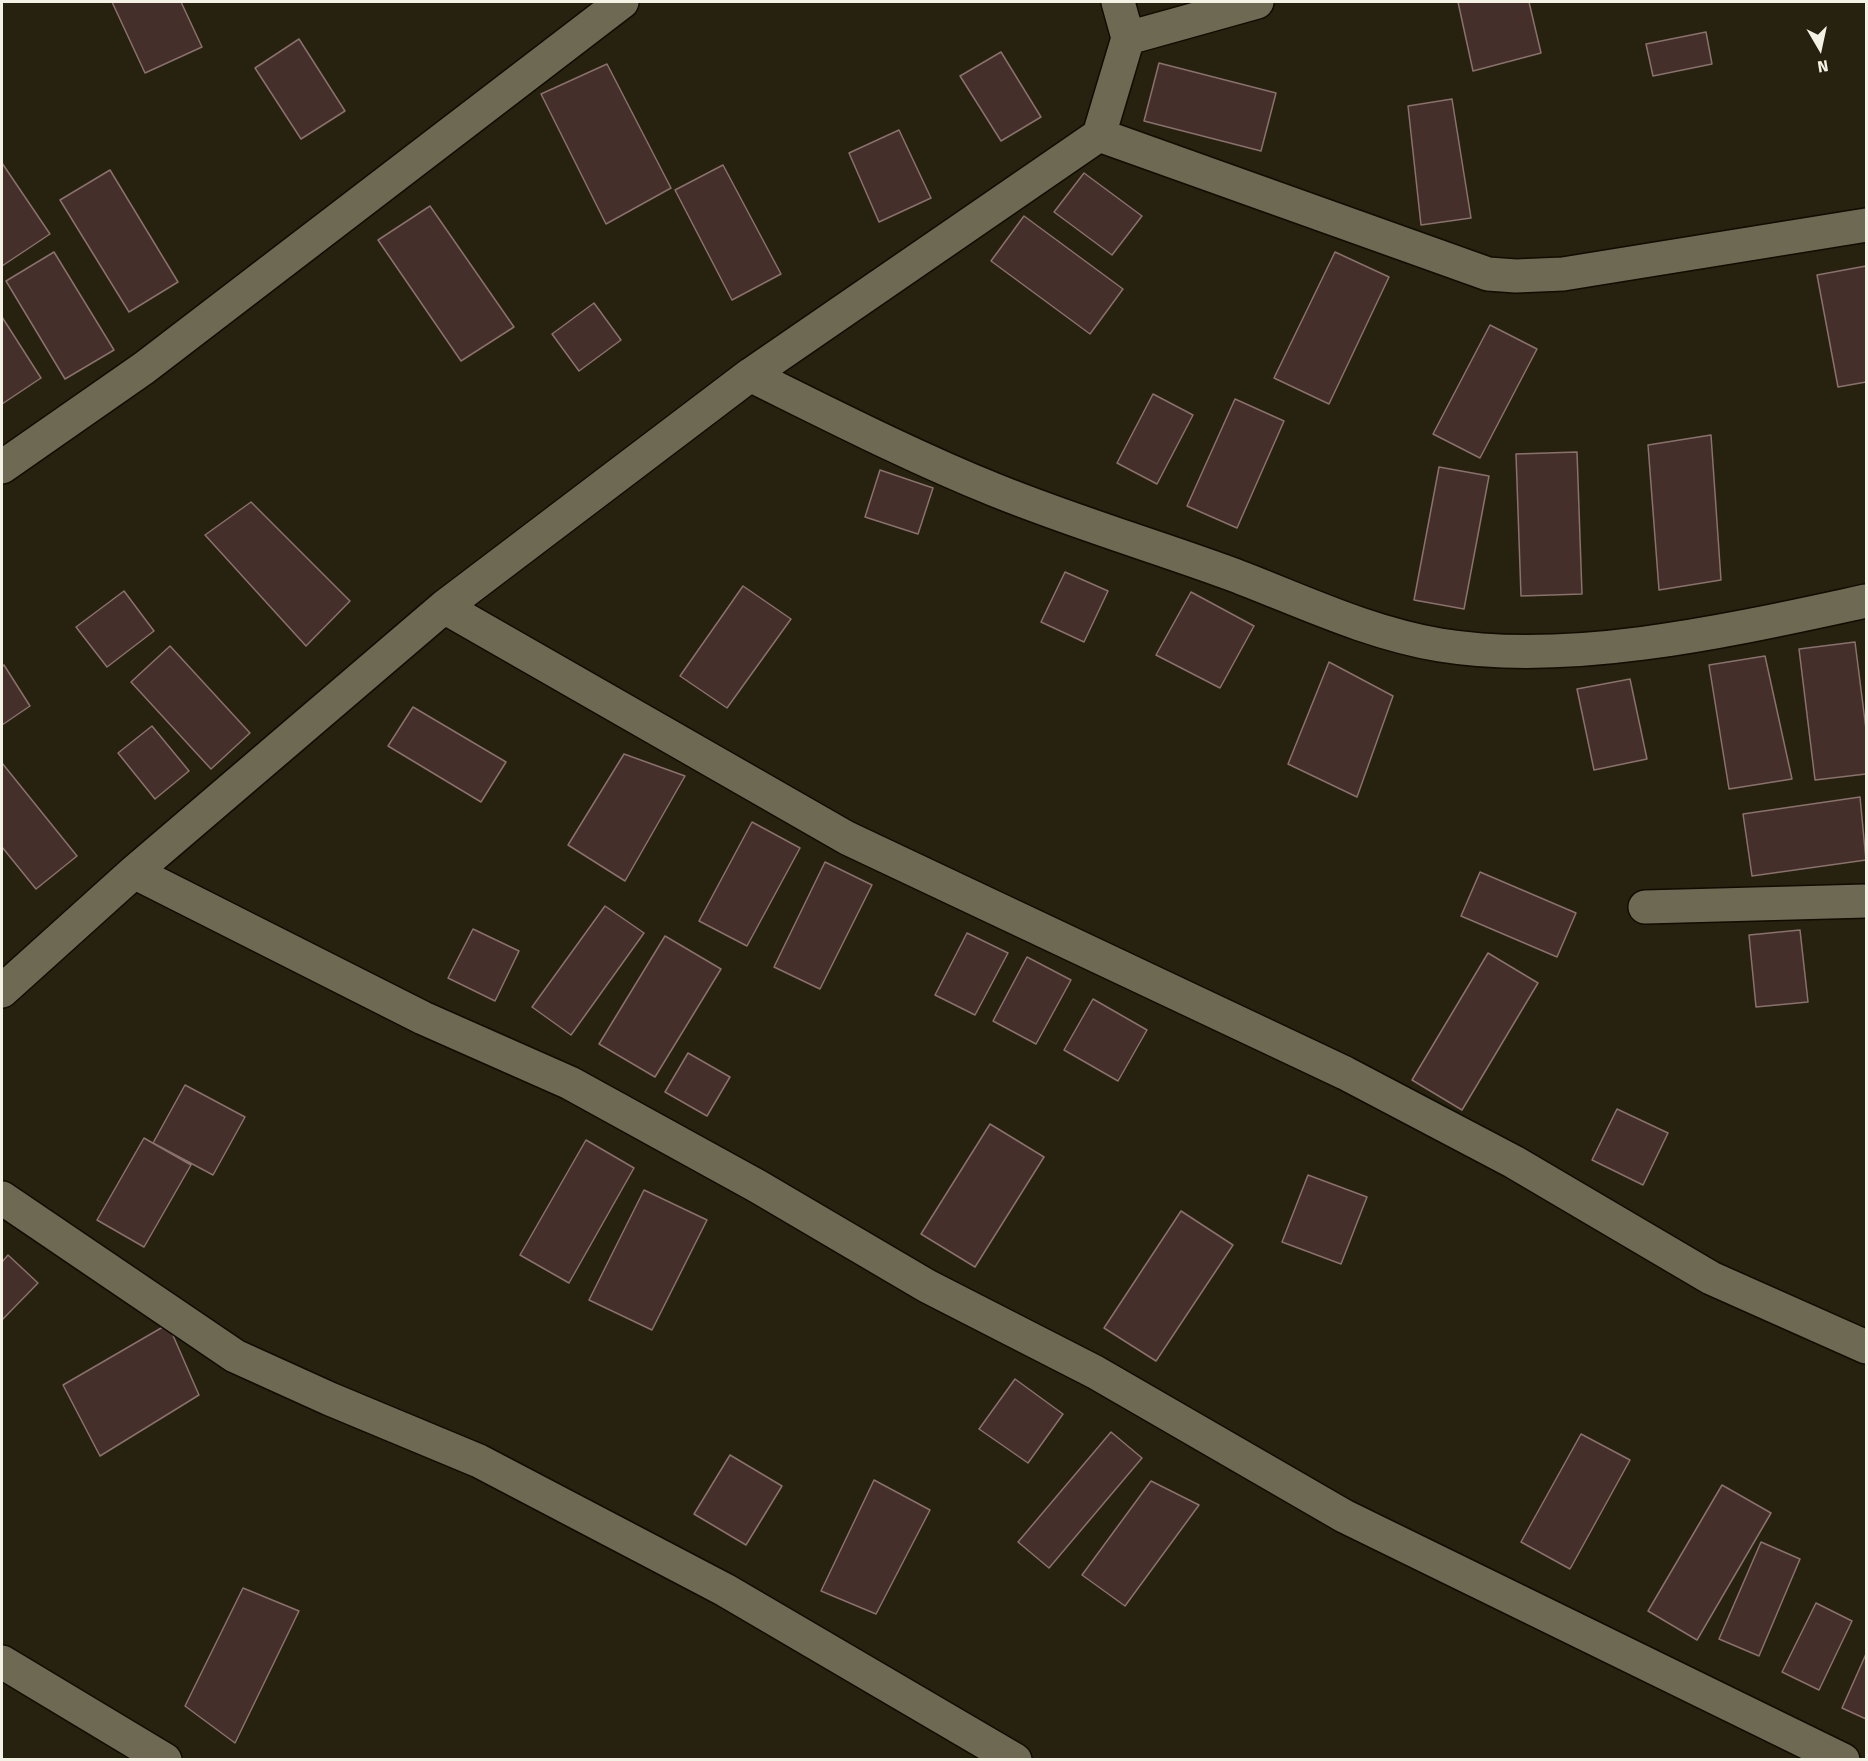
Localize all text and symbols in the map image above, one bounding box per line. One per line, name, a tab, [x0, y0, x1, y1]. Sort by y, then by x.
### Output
north arrow	[1790, 18, 1850, 78]
text: N	[1816, 56, 1830, 76]

